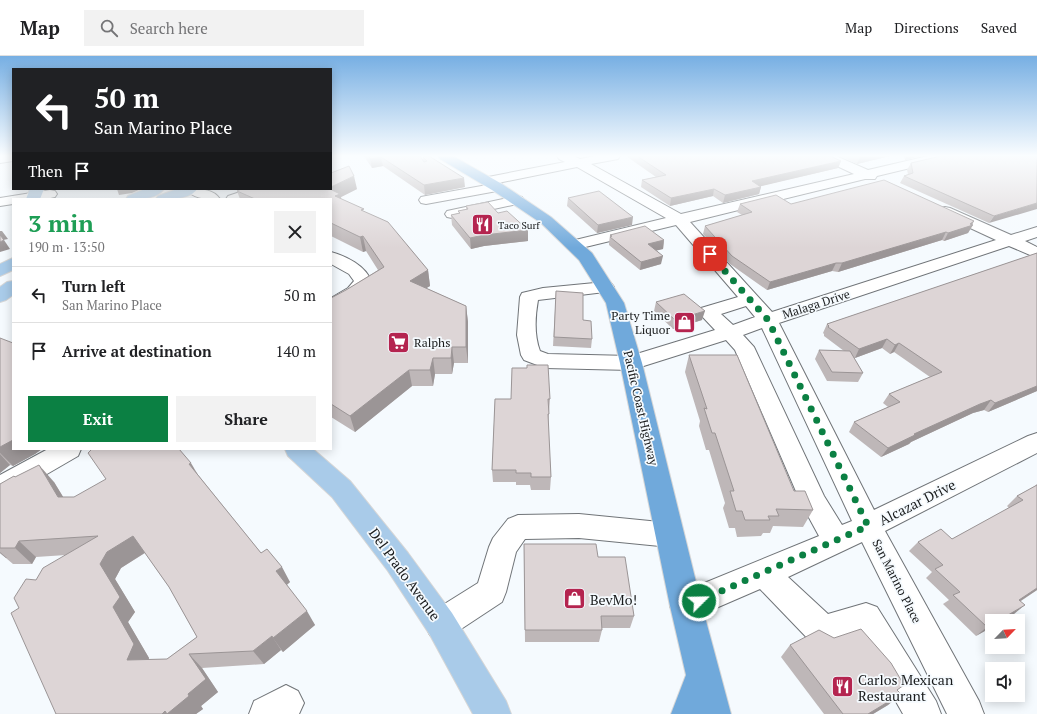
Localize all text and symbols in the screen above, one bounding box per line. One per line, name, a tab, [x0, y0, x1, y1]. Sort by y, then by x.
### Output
search box	[84, 10, 364, 46]
text: Map	[20, 15, 60, 40]
icon: search	[98, 17, 120, 39]
text: Search here	[130, 18, 208, 38]
text: Map	[845, 18, 872, 37]
text: Directions	[894, 18, 959, 37]
text: Saved	[981, 18, 1017, 37]
text: 50 m	[94, 79, 159, 116]
icon: left	[28, 84, 80, 136]
text: San Marino Place	[94, 115, 232, 139]
icon: arrive	[71, 160, 93, 182]
text: Then	[28, 161, 63, 181]
text: 3 min	[28, 207, 94, 239]
button: close	[274, 211, 316, 253]
restaurant icon: Taco Surf	[469, 212, 495, 238]
place label: Taco Surf	[498, 219, 540, 232]
pin	[693, 237, 727, 271]
text: 190 m · 13:50	[28, 238, 105, 256]
icon: arrive	[699, 243, 721, 265]
text: Turn left	[62, 276, 126, 296]
icon: left	[28, 284, 50, 306]
text: 50 m	[283, 285, 316, 305]
street label: Malaga Drive	[780, 286, 852, 322]
text: San Marino Place	[62, 296, 162, 314]
place label: Party Time Liquor	[611, 308, 670, 337]
shop icon: Party Time Liquor	[672, 309, 698, 335]
supermarket icon: Ralphs	[386, 329, 412, 355]
place label: Ralphs	[414, 335, 450, 350]
icon: arrive	[28, 340, 50, 362]
text: Arrive at destination	[62, 341, 212, 361]
text: 140 m	[275, 341, 316, 361]
street label: Pacific Coast Highway	[620, 349, 662, 468]
button: Exit	[28, 396, 168, 442]
button: Share	[176, 396, 316, 442]
street label: Alcazar Drive	[876, 475, 958, 529]
street label: Del Prado Avenue	[365, 524, 445, 624]
street label: San Marino Place	[869, 537, 925, 625]
position arrow	[678, 580, 720, 622]
shop icon: BevMo!	[562, 586, 588, 612]
place label: BevMo!	[590, 590, 637, 609]
north arrow	[985, 614, 1025, 654]
map controls	[985, 614, 1025, 702]
button: sound	[985, 662, 1025, 702]
place label: Carlos Mexican Restaurant	[858, 670, 954, 705]
restaurant icon: Carlos Mexican Restaurant	[829, 674, 855, 700]

